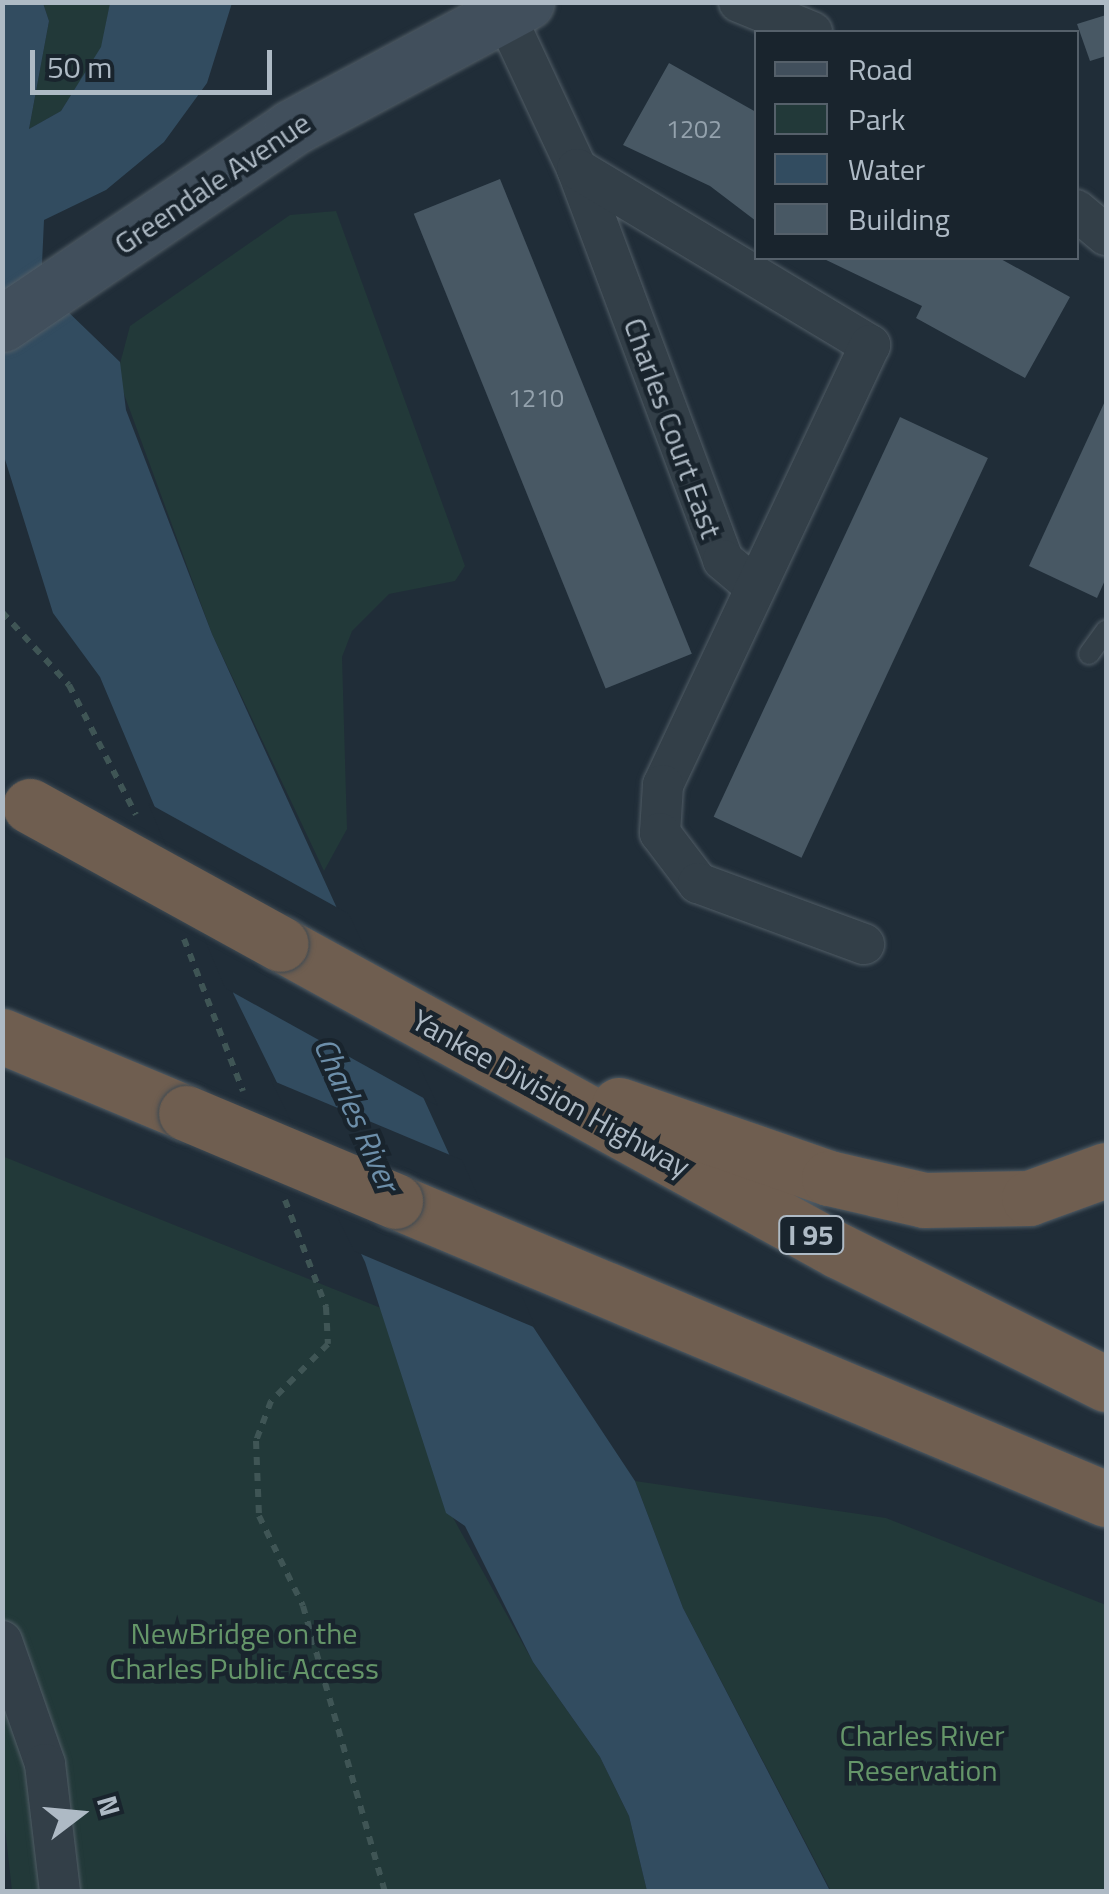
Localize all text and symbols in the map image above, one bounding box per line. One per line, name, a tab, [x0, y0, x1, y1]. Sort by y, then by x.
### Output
scale bar	[35, 30, 278, 92]
legend	[754, 30, 1079, 260]
text: 50 m	[47, 44, 112, 90]
text: Road	[848, 46, 913, 92]
text: Park	[848, 96, 905, 142]
street label: Greendale Avenue	[107, 104, 317, 262]
house number: 1202	[666, 114, 722, 144]
text: Water	[848, 146, 925, 192]
text: Building	[848, 196, 950, 242]
street label: Charles Court East	[616, 313, 730, 543]
house number: 1210	[508, 383, 564, 413]
street label: Yankee Division Highway	[406, 1002, 696, 1184]
water label: Charles River	[306, 1031, 408, 1197]
road number: I 95	[776, 1212, 846, 1258]
park label: NewBridge on the Charles Public Access	[109, 1615, 379, 1686]
park label: Charles River Reservation	[839, 1717, 1005, 1788]
north arrow	[30, 1764, 130, 1864]
text: N	[86, 1790, 133, 1821]

